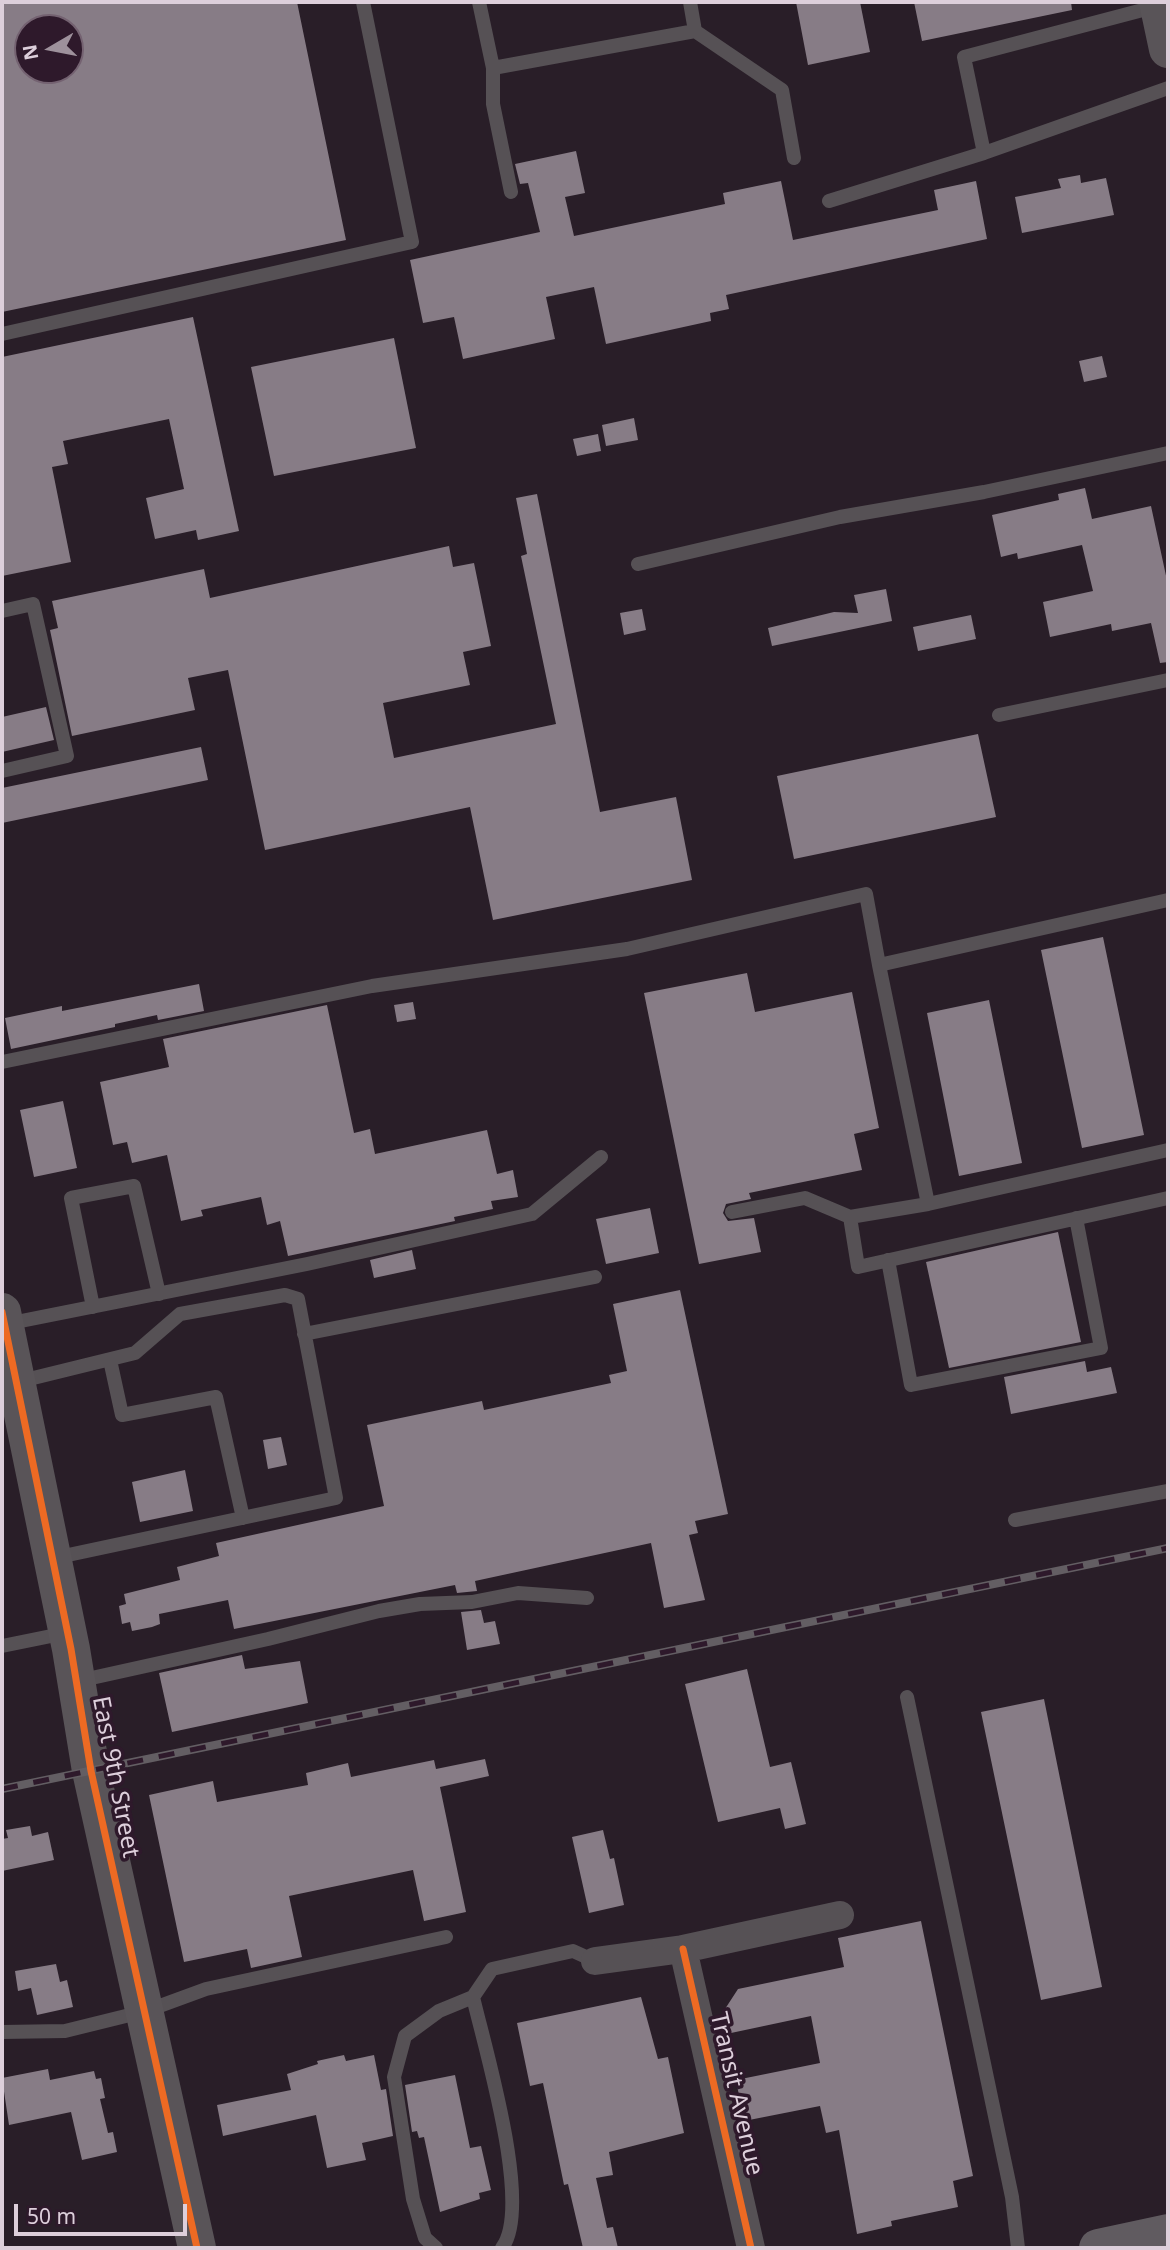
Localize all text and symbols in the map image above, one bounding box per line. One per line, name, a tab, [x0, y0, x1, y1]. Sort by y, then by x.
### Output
north arrow	[14, 14, 84, 84]
text: N	[16, 42, 44, 62]
street label: East 9th Street	[85, 1694, 145, 1860]
street label: Transit Avenue	[703, 2010, 769, 2178]
scale bar	[18, 2190, 191, 2234]
text: 50 m	[27, 2202, 76, 2230]

